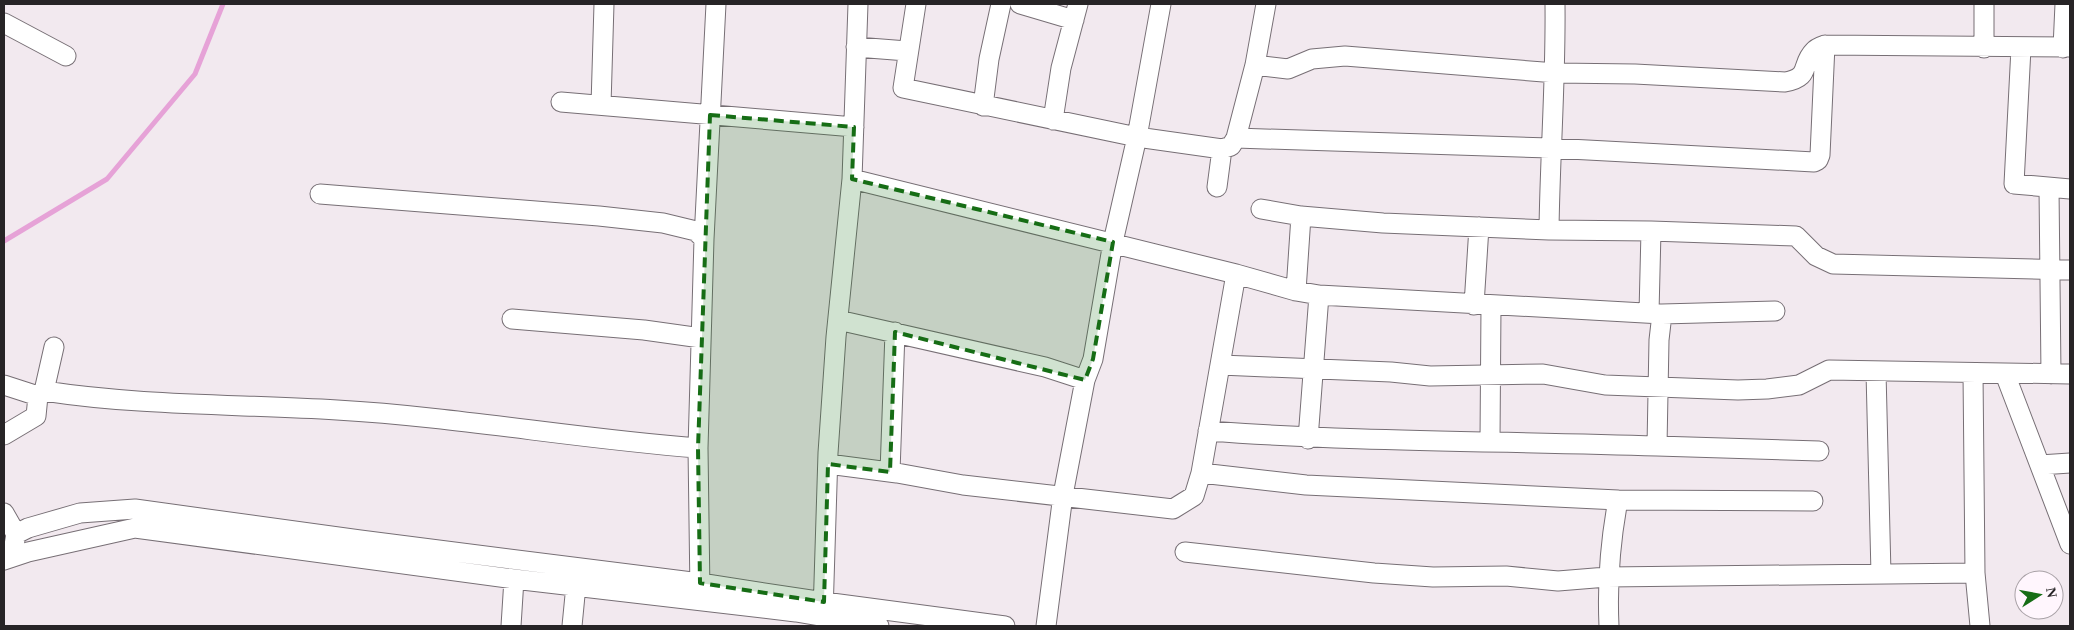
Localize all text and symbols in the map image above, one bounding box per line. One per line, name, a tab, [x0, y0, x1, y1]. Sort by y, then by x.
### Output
north arrow	[2014, 570, 2064, 620]
text: N	[2043, 586, 2060, 599]

